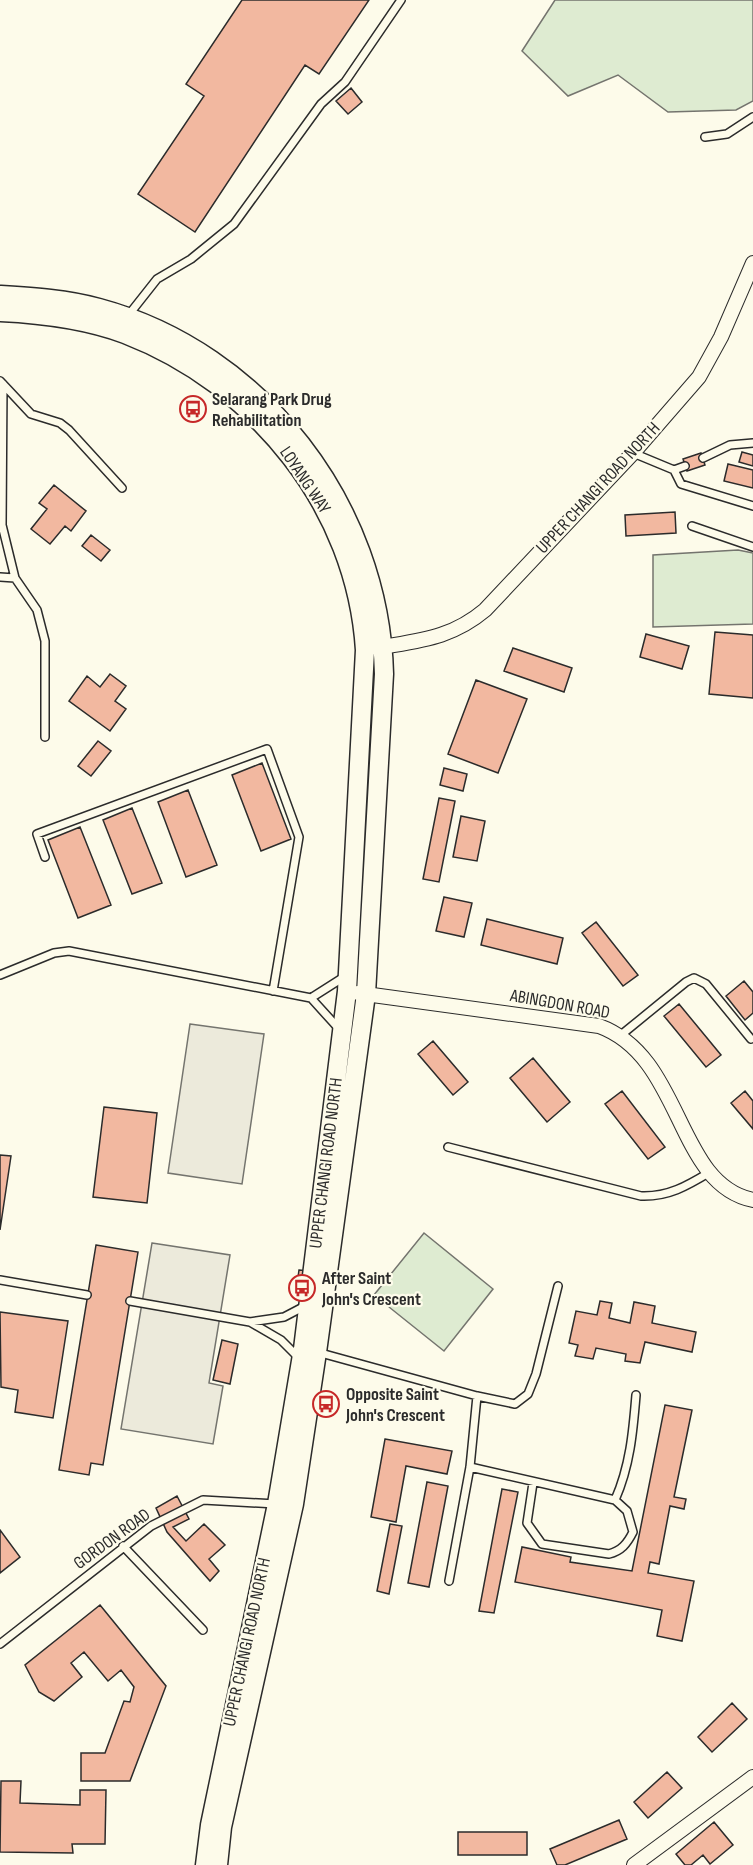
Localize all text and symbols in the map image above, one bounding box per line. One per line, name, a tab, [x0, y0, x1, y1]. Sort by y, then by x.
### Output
place label: Selarang Park Drug Rehabilitation	[212, 389, 332, 431]
bus stop icon: Selarang Park Drug Rehabilitation	[178, 394, 208, 424]
street label: UPPER CHANGI ROAD NORTH	[532, 418, 664, 558]
street label: LOYANG WAY	[275, 443, 335, 518]
street label: ABINGDON ROAD	[508, 985, 611, 1023]
street label: UPPER CHANGI ROAD NORTH	[305, 1076, 347, 1250]
place label: After Saint John's Crescent	[321, 1268, 421, 1310]
bus stop icon: After Saint John's Crescent	[287, 1273, 317, 1303]
place label: Opposite Saint John's Crescent	[345, 1384, 445, 1426]
bus stop icon: Opposite Saint John's Crescent	[311, 1389, 341, 1419]
street label: GORDON ROAD	[70, 1504, 154, 1574]
street label: UPPER CHANGI ROAD NORTH	[219, 1556, 275, 1728]

